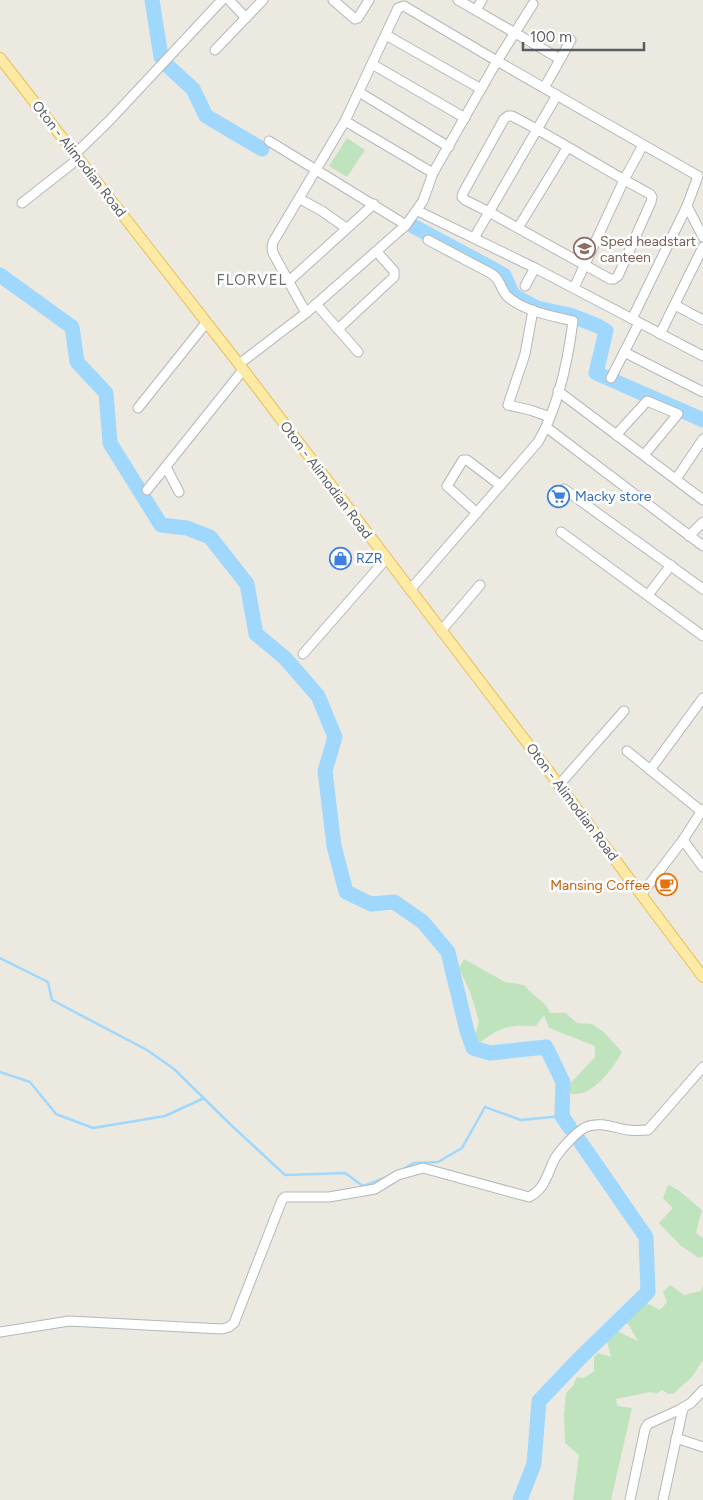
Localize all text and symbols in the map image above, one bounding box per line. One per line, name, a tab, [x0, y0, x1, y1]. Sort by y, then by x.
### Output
scale bar	[523, 20, 644, 52]
text: 100 m	[530, 28, 572, 46]
street label: Oton - Alimodian Road	[28, 98, 130, 220]
place label: Sped headstart canteen	[600, 233, 696, 266]
school or university icon: Sped headstart canteen	[572, 237, 596, 261]
district label: FLORVEL	[217, 271, 287, 289]
street label: Oton - Alimodian Road	[276, 418, 376, 542]
supermarket icon: Macky store	[547, 484, 571, 508]
place label: Macky store	[575, 488, 652, 505]
shop icon: RZR	[328, 546, 352, 570]
place label: RZR	[356, 550, 383, 567]
street label: Oton - Alimodian Road	[522, 740, 622, 864]
cafe icon: Mansing Coffee	[654, 873, 678, 897]
place label: Mansing Coffee	[550, 877, 650, 894]

